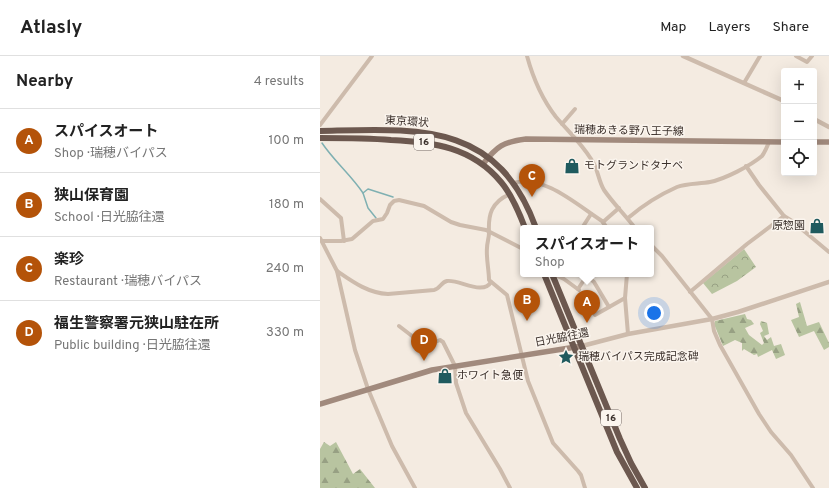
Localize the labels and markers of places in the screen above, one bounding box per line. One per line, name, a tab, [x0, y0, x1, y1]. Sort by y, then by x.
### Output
shop icon: モトグランドタナベ	[563, 157, 581, 175]
place label: モトグランドタナベ	[584, 159, 683, 173]
pin: C	[519, 164, 545, 197]
shop icon: 原惣園	[808, 217, 826, 235]
place label: 原惣園	[772, 219, 805, 233]
pin: B	[514, 288, 540, 321]
pin: A	[574, 290, 600, 323]
pin: D	[411, 328, 437, 361]
place icon: 瑞穂バイパス完成記念碑	[557, 348, 575, 366]
place label: 瑞穂バイパス完成記念碑	[578, 350, 699, 364]
shop icon: ホワイト急便	[436, 367, 454, 385]
place label: ホワイト急便	[457, 369, 524, 383]

